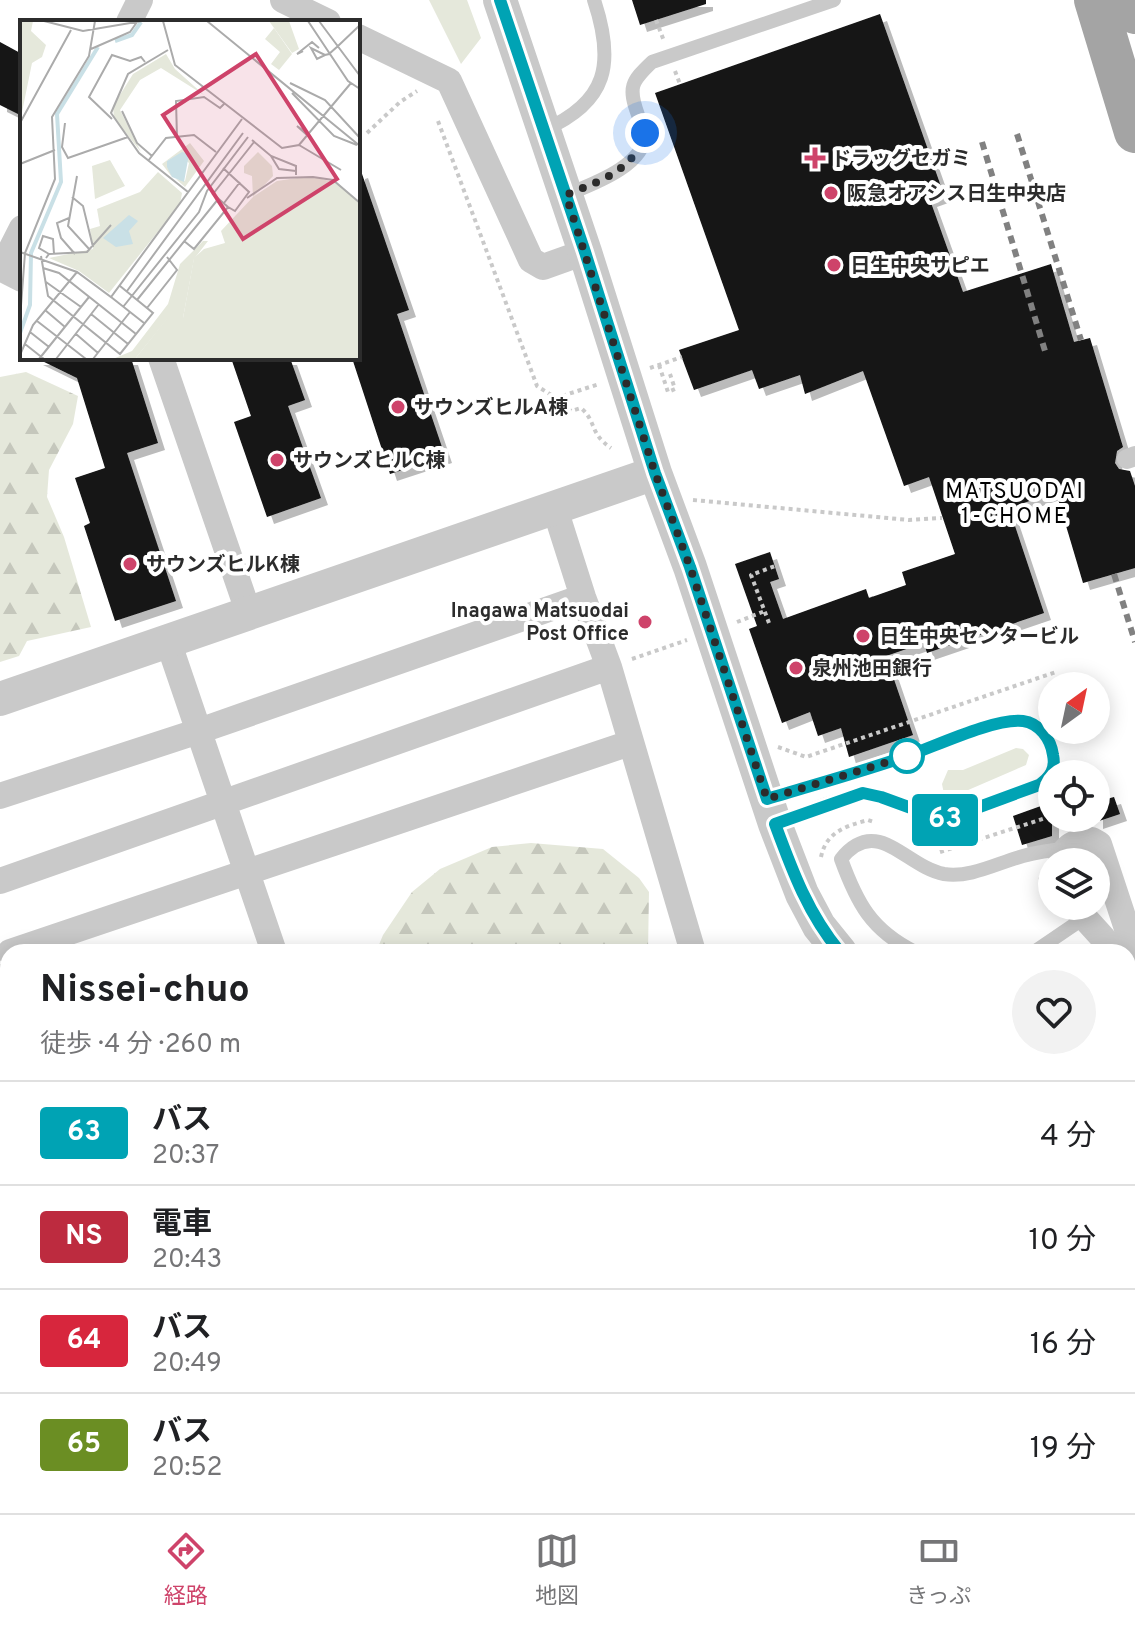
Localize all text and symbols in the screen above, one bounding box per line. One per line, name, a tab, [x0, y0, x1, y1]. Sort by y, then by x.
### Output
inset map	[20, 20, 360, 360]
your location	[625, 113, 665, 153]
place label: ドラッグセガミ	[831, 147, 971, 173]
marker: ドラッグセガミ	[806, 149, 824, 167]
place label: 阪急オアシス日生中央店	[847, 182, 1066, 208]
marker: 阪急オアシス日生中央店	[822, 184, 840, 202]
place label: 日生中央サピエ	[850, 254, 990, 280]
marker: 日生中央サピエ	[825, 256, 843, 274]
place label: サウンズヒルA棟	[414, 396, 568, 422]
marker: サウンズヒルA棟	[389, 398, 407, 416]
place label: サウンズヒルC棟	[293, 449, 445, 475]
marker: サウンズヒルC棟	[268, 451, 286, 469]
district label: MATSUODAI 1-CHOME	[945, 479, 1085, 531]
place label: サウンズヒルK棟	[146, 553, 300, 579]
marker: サウンズヒルK棟	[121, 555, 139, 573]
place label: Inagawa Matsuodai Post Office	[451, 599, 629, 648]
marker: Inagawa Matsuodai Post Office	[636, 613, 654, 631]
place label: 日生中央センタービル	[879, 625, 1079, 651]
marker: 日生中央センタービル	[854, 627, 872, 645]
place label: 泉州池田銀行	[812, 657, 932, 683]
marker: 泉州池田銀行	[787, 659, 805, 677]
north arrow	[1038, 672, 1110, 744]
map controls	[1038, 672, 1110, 920]
unlabelled marker	[890, 739, 924, 773]
button: locate	[1038, 760, 1110, 832]
line badge: 63	[909, 794, 981, 846]
text: 63	[928, 802, 962, 838]
button: layers	[1038, 848, 1110, 920]
text: Nissei-chuo	[40, 967, 250, 1016]
button: heart	[1012, 970, 1096, 1054]
text: 徒歩 · 4 分 · 260 m	[40, 1029, 241, 1062]
text: バス	[152, 1103, 212, 1140]
text: 63	[67, 1115, 101, 1151]
text: 4 分	[1040, 1119, 1096, 1156]
text: 20:37	[152, 1140, 219, 1173]
text: 電車	[152, 1207, 212, 1244]
text: NS	[65, 1219, 103, 1255]
text: 10 分	[1028, 1223, 1096, 1260]
text: 20:43	[152, 1244, 222, 1277]
text: バス	[152, 1311, 212, 1348]
text: 64	[66, 1323, 102, 1359]
text: 16 分	[1030, 1327, 1096, 1364]
text: 20:49	[152, 1348, 222, 1381]
text: バス	[152, 1415, 212, 1452]
text: 65	[67, 1427, 101, 1463]
text: 19 分	[1030, 1431, 1096, 1468]
text: 20:52	[152, 1452, 222, 1485]
tab: 経路	[164, 1529, 208, 1611]
tab: 地図	[535, 1529, 579, 1611]
tab: きっぷ	[906, 1529, 971, 1611]

